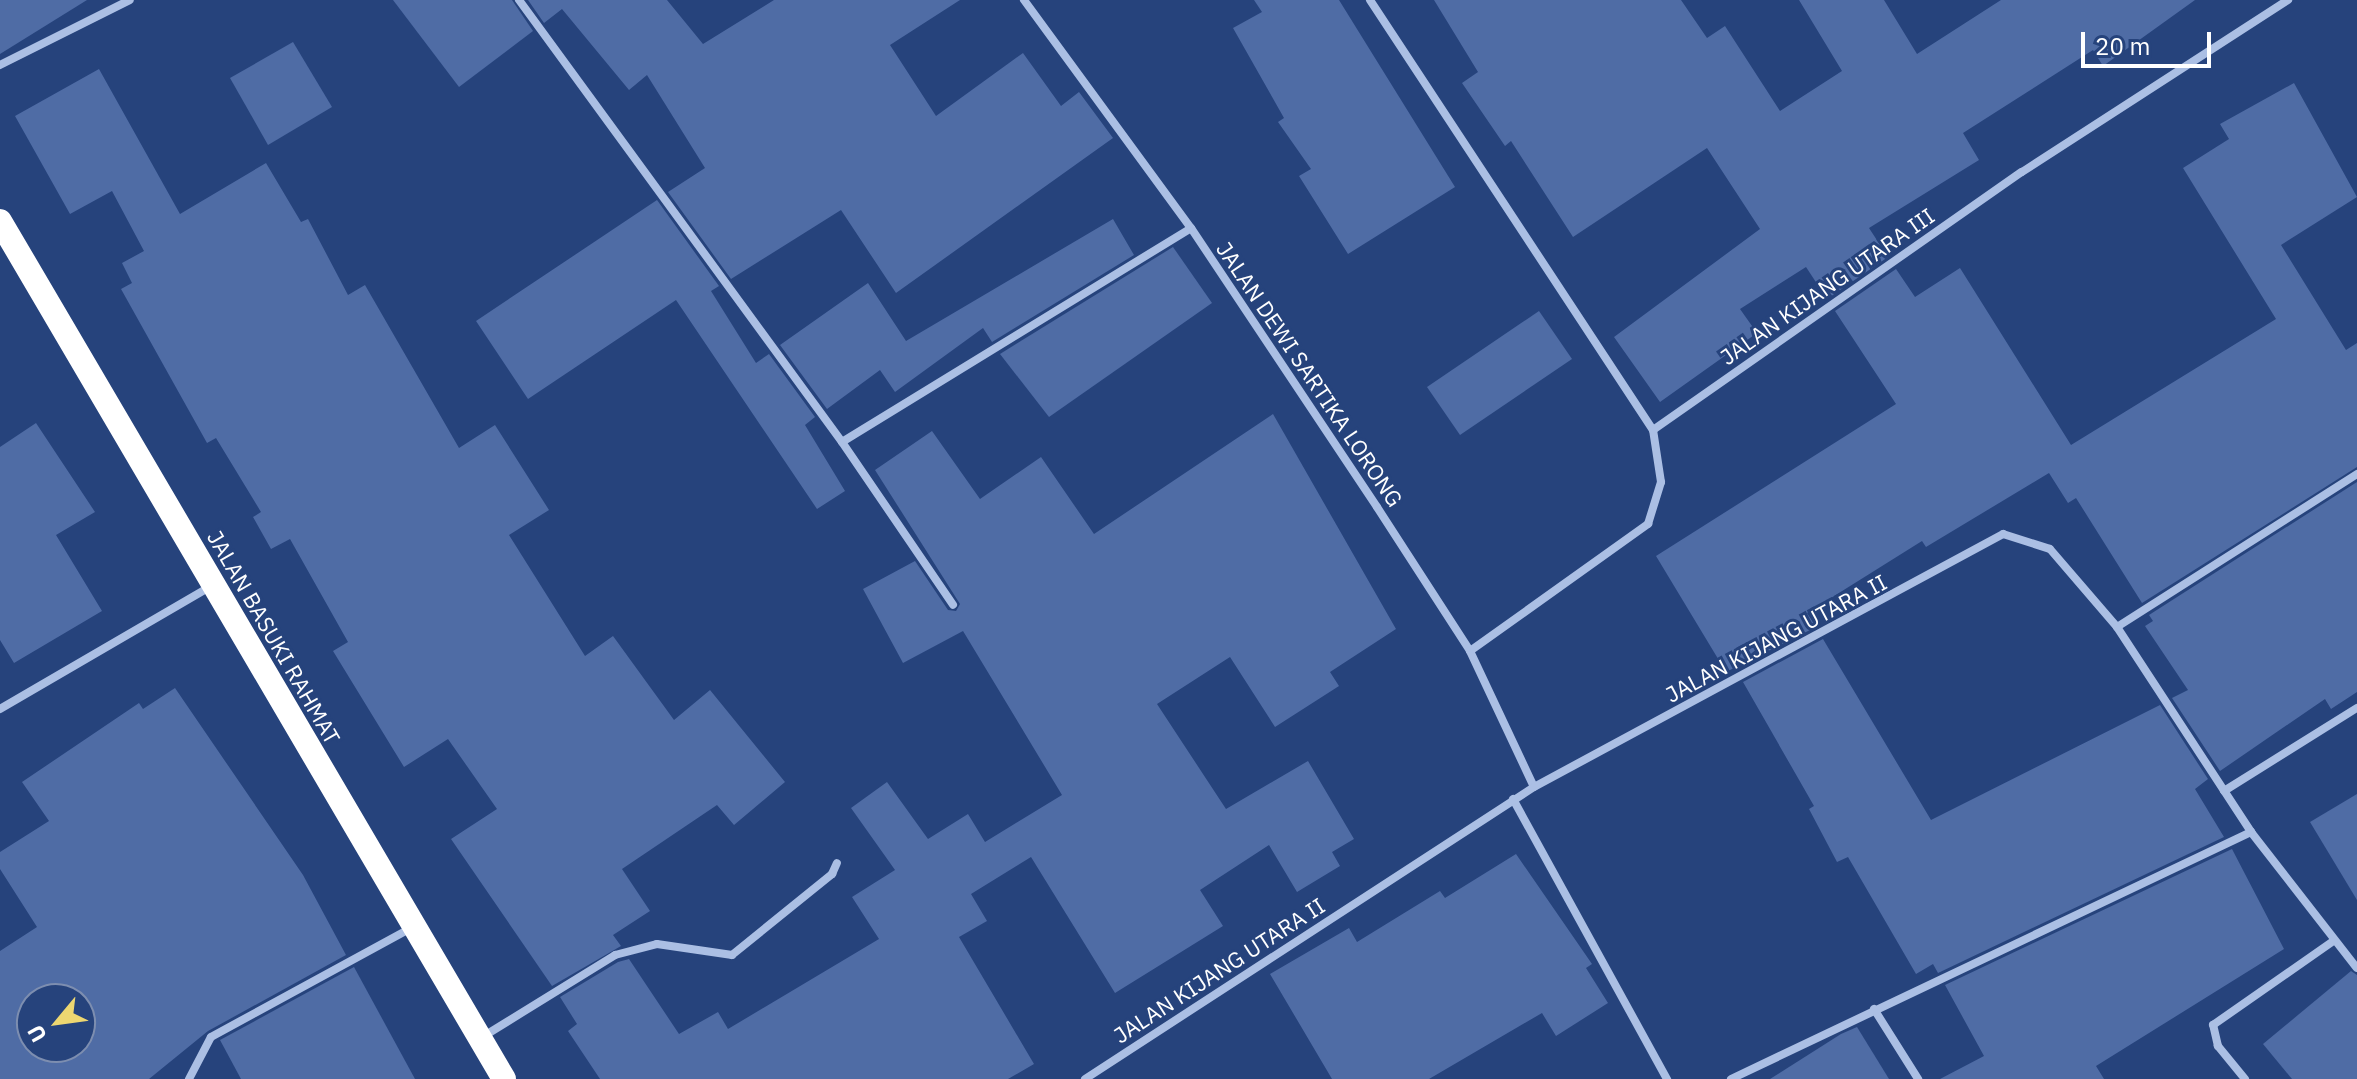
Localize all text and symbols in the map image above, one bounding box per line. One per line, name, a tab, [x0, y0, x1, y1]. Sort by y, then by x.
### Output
scale bar	[2085, 16, 2215, 66]
text: 20 m	[2095, 30, 2150, 62]
street label: JALAN KIJANG UTARA III	[1715, 202, 1939, 370]
street label: JALAN DEWI SARTIKA LORONG	[1211, 237, 1409, 511]
street label: JALAN BASUKI RAHMAT	[202, 526, 346, 748]
street label: JALAN KIJANG UTARA II	[1661, 568, 1891, 708]
street label: JALAN KIJANG UTARA II	[1108, 892, 1330, 1048]
north arrow	[16, 983, 96, 1063]
text: U	[20, 1020, 53, 1048]

